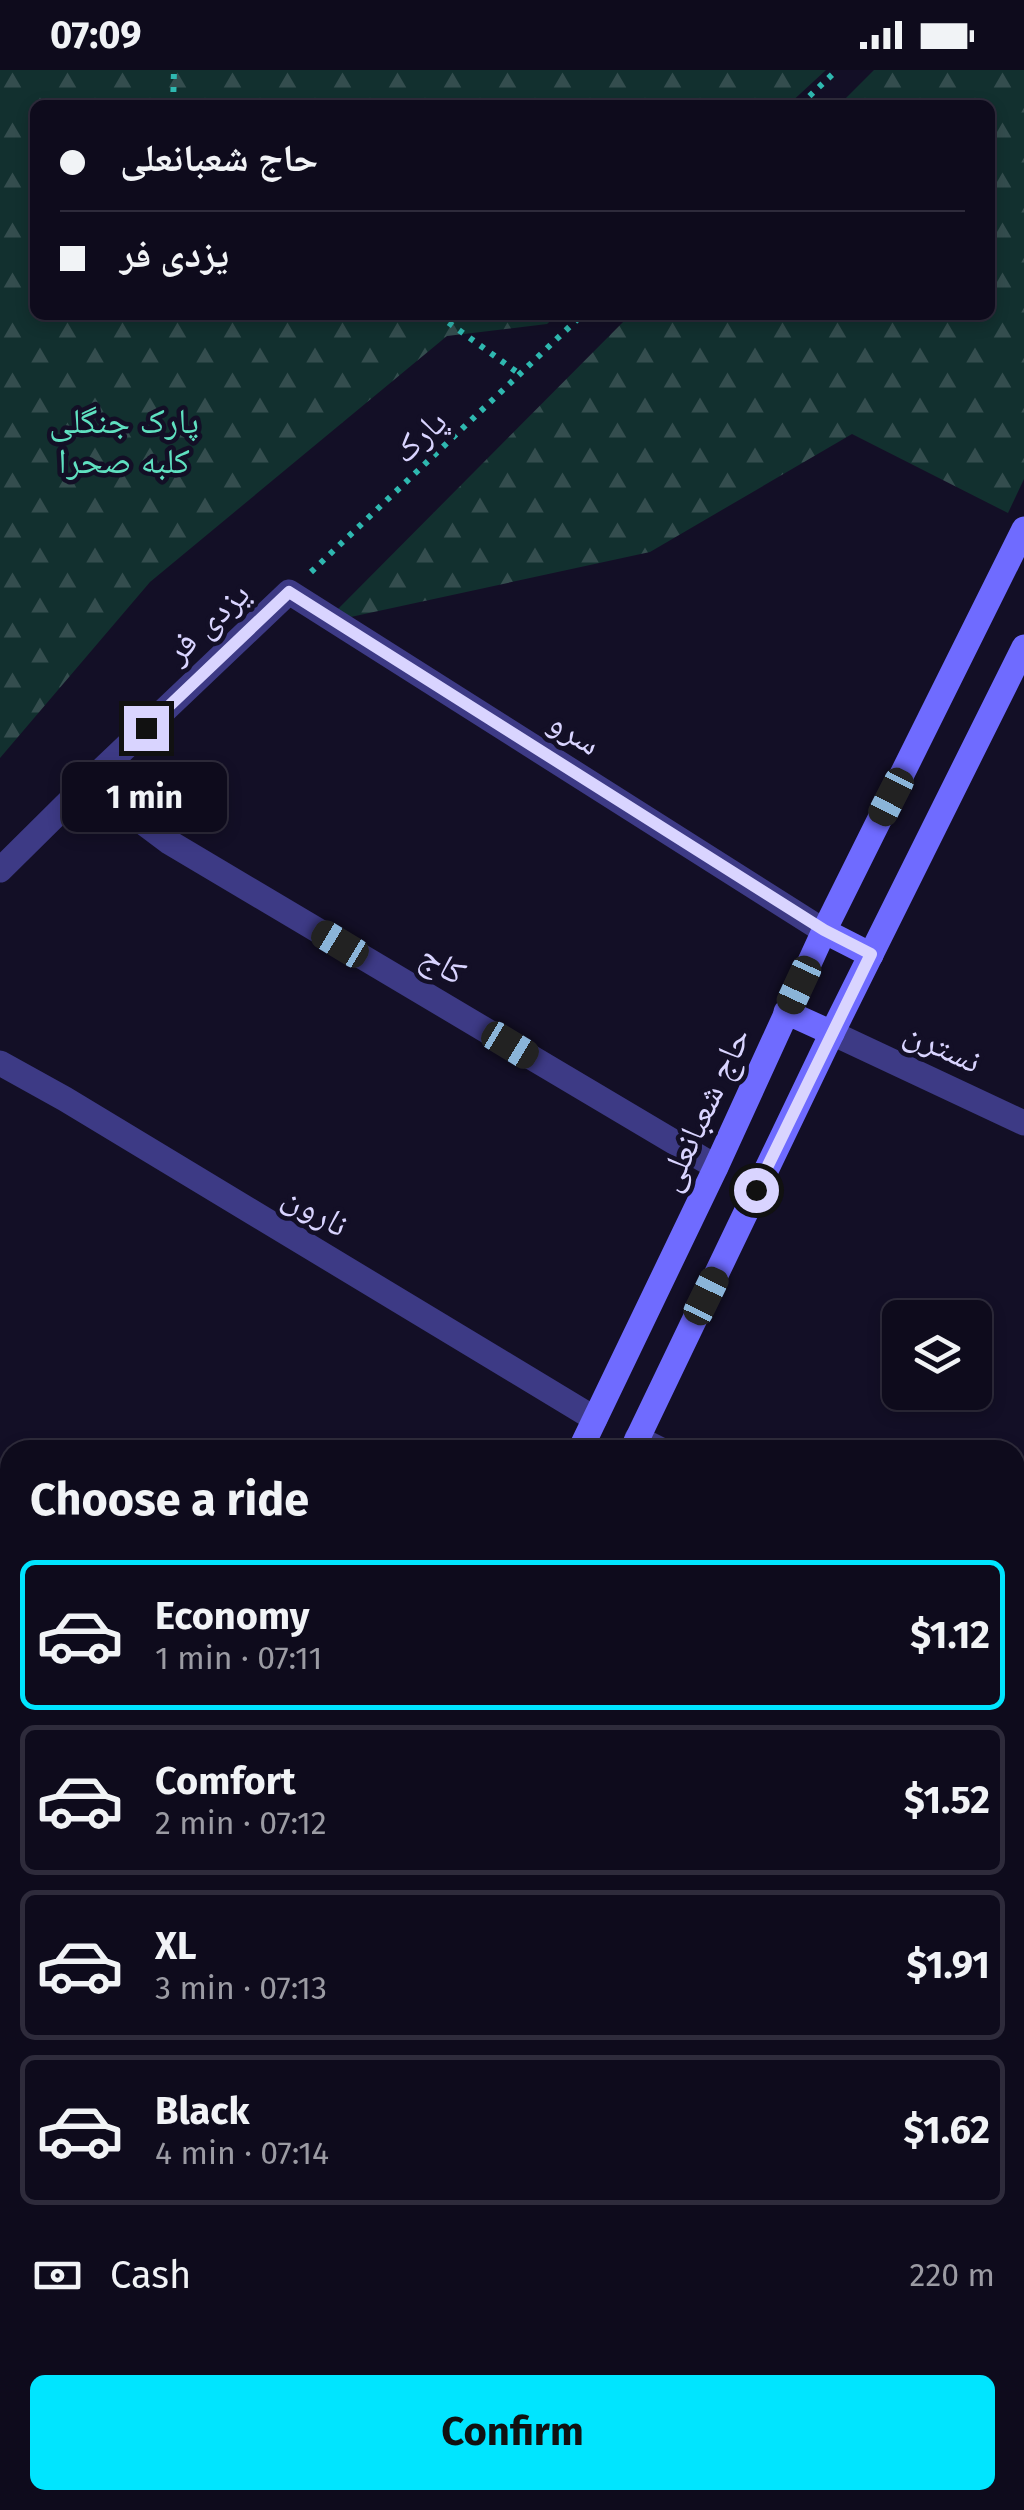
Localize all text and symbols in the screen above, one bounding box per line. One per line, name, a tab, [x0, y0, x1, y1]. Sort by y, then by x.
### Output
text: 07:09	[50, 12, 142, 58]
text: حاج شعبانعلی	[120, 135, 318, 181]
text: یزدی فر	[120, 231, 229, 277]
park label: پارک جنگلی کلبه صحرا	[49, 400, 199, 482]
street label: پارک	[383, 400, 455, 472]
street label: یزدی فر	[155, 572, 258, 672]
street label: سرو	[541, 700, 609, 764]
route end	[124, 706, 169, 751]
callout: 1 min	[64, 763, 228, 833]
car	[864, 763, 918, 831]
text: 1 min	[106, 778, 183, 816]
car	[307, 916, 373, 972]
street label: کاج	[412, 934, 473, 995]
car	[773, 951, 825, 1019]
street label: نسترن	[898, 1010, 988, 1082]
car	[477, 1017, 543, 1073]
street label: حاج شعبانعلی	[647, 1020, 760, 1198]
route start	[734, 1168, 779, 1213]
street label: نارون	[276, 1174, 356, 1246]
car	[679, 1262, 733, 1330]
map controls	[882, 1300, 992, 1410]
button: layers	[882, 1300, 992, 1410]
text: Choose a ride	[30, 1473, 309, 1527]
icon: car	[35, 1590, 125, 1680]
text: Economy	[155, 1593, 310, 1639]
text: $1.12	[910, 1612, 990, 1658]
text: 1 min · 07:11	[155, 1639, 322, 1677]
icon: car	[35, 1755, 125, 1845]
text: Comfort	[155, 1758, 296, 1804]
text: $1.52	[904, 1777, 990, 1823]
text: 2 min · 07:12	[155, 1804, 327, 1842]
icon: car	[35, 1920, 125, 2010]
text: XL	[155, 1923, 197, 1969]
text: $1.91	[906, 1942, 990, 1988]
text: 3 min · 07:13	[155, 1969, 327, 2007]
icon: car	[35, 2085, 125, 2175]
text: Black	[155, 2088, 250, 2134]
text: $1.62	[904, 2107, 990, 2153]
text: 4 min · 07:14	[155, 2134, 329, 2172]
icon: cash	[30, 2248, 85, 2303]
text: Cash	[110, 2252, 191, 2298]
text: 220 m	[910, 2256, 995, 2294]
button: Confirm	[30, 2375, 995, 2490]

